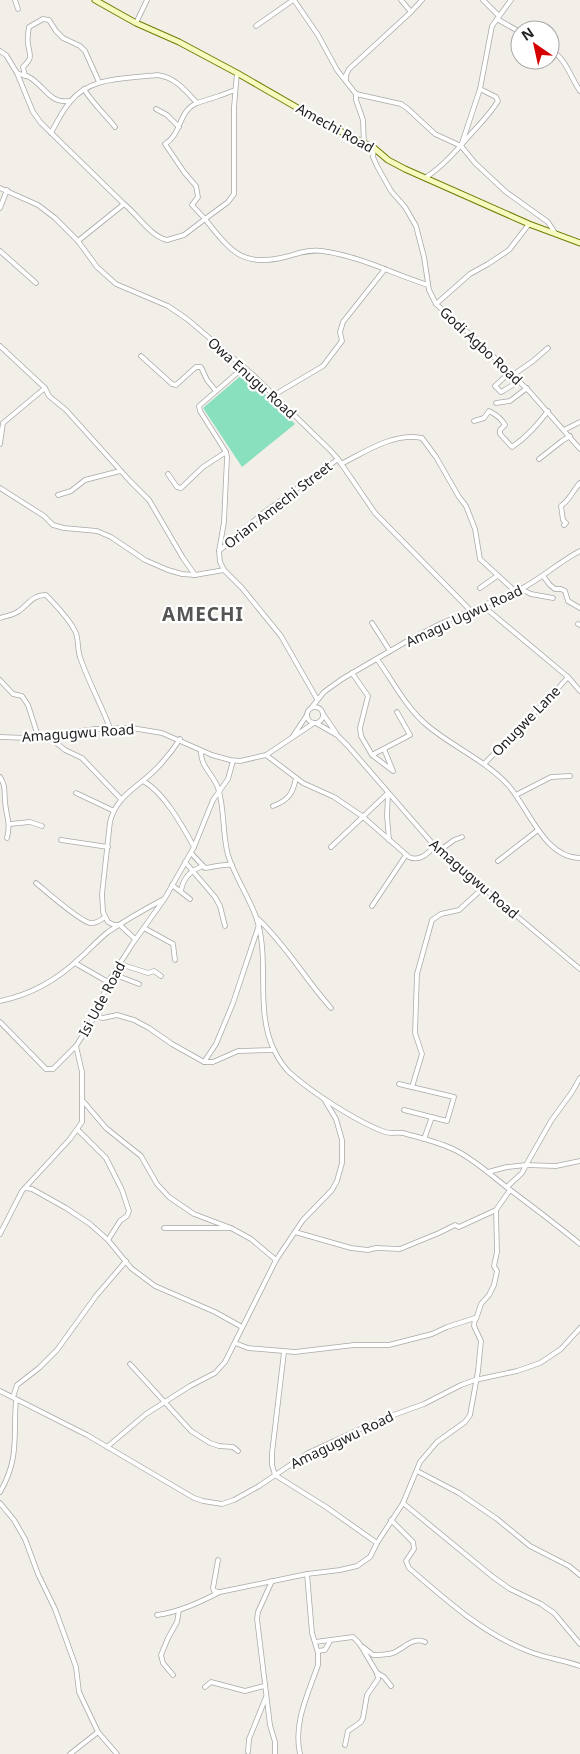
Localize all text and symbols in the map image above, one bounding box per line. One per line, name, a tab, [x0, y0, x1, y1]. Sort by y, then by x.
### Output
north arrow	[510, 20, 560, 70]
text: N	[517, 23, 537, 45]
street label: Amechi Road	[293, 98, 378, 157]
street label: Godi Agbo Road	[436, 302, 527, 389]
street label: Owa Enugu Road	[204, 333, 301, 423]
street label: Orian Amechi Street	[220, 456, 336, 553]
street label: Amagu Ugwu Road	[402, 580, 525, 651]
district label: AMECHI	[162, 601, 244, 627]
street label: Onugwe Lane	[487, 681, 564, 760]
street label: Amagugwu Road	[21, 719, 135, 746]
street label: Amagugwu Road	[426, 834, 523, 923]
street label: Isi Ude Road	[74, 958, 129, 1040]
street label: Amagugwu Road	[287, 1406, 397, 1473]

